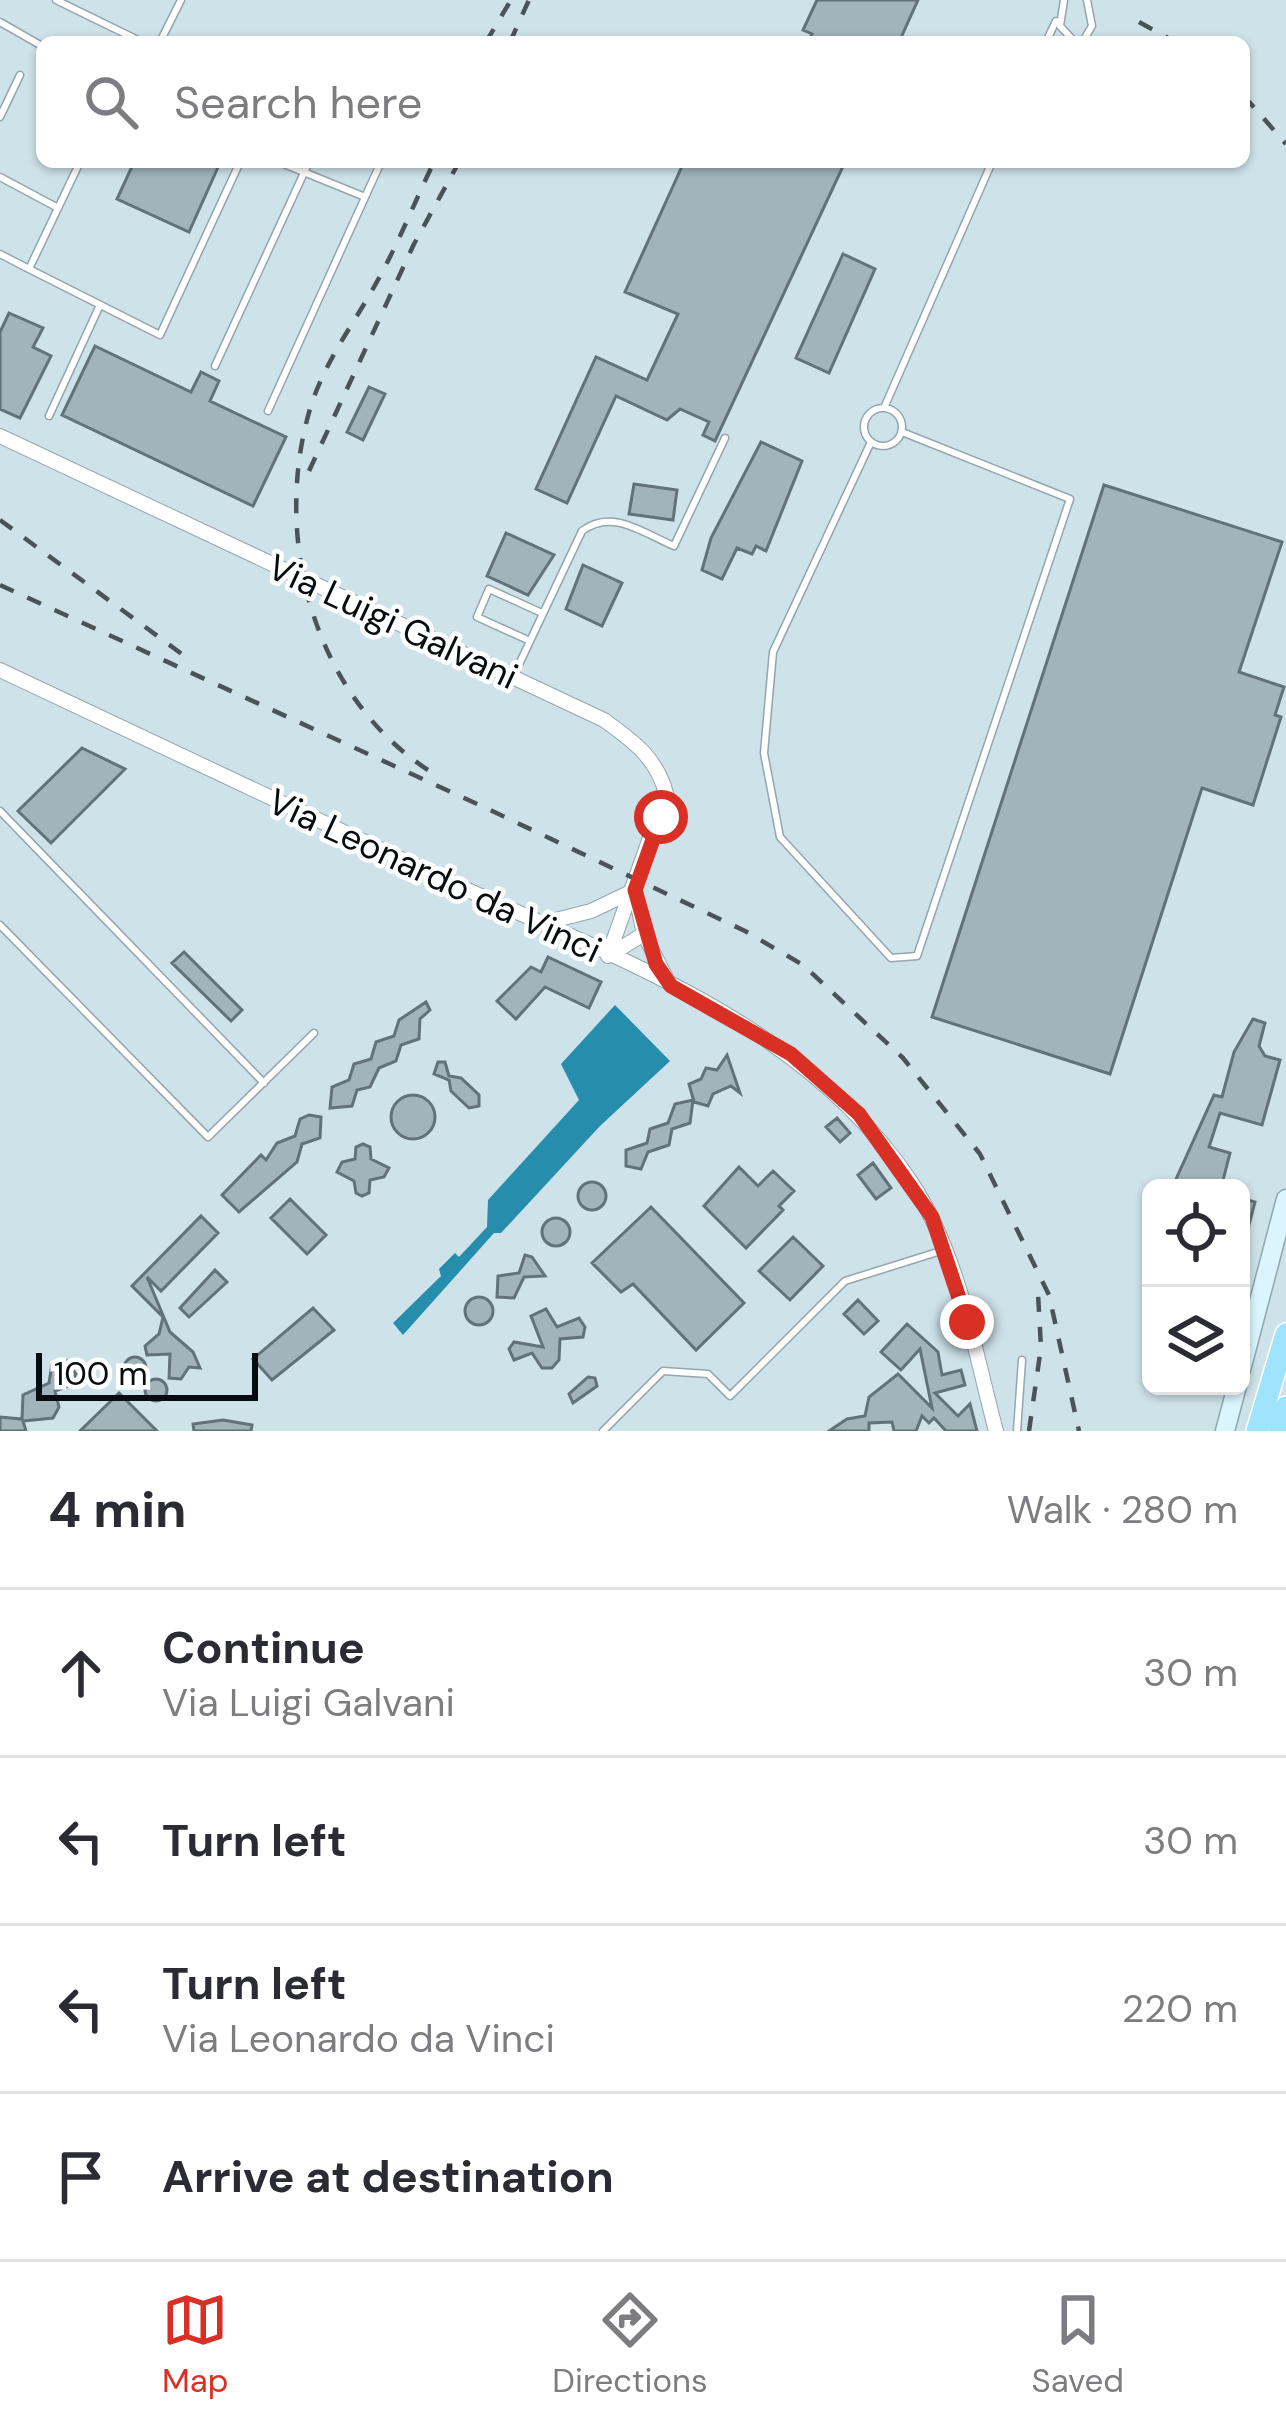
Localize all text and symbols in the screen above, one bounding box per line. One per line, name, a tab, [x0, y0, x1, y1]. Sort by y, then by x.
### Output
search box	[36, 36, 1250, 168]
icon: search	[78, 69, 144, 135]
text: Search here	[174, 73, 422, 132]
street label: Via Luigi Galvani	[260, 543, 525, 700]
street label: Via Leonardo da Vinci	[261, 778, 609, 973]
route start	[634, 790, 688, 844]
map controls	[1142, 1179, 1250, 1395]
button: locate	[1142, 1179, 1250, 1287]
button: layers	[1142, 1287, 1250, 1395]
route end	[940, 1295, 994, 1349]
scale bar	[36, 1347, 258, 1400]
text: 100 m	[54, 1352, 148, 1395]
text: 4 min	[48, 1476, 187, 1543]
text: Walk · 280 m	[1007, 1484, 1238, 1535]
text: Continue	[162, 1618, 365, 1677]
icon: ahead	[48, 1640, 114, 1706]
text: 30 m	[1143, 1647, 1238, 1698]
text: Via Luigi Galvani	[162, 1677, 455, 1728]
icon: left	[48, 1808, 114, 1874]
text: Turn left	[162, 1811, 346, 1870]
text: 30 m	[1143, 1815, 1238, 1866]
text: Turn left	[162, 1954, 346, 2013]
icon: left	[48, 1976, 114, 2042]
text: 220 m	[1122, 1983, 1238, 2034]
text: Via Leonardo da Vinci	[162, 2013, 555, 2064]
icon: arrive	[48, 2144, 114, 2210]
text: Arrive at destination	[162, 2147, 614, 2206]
tab: Map	[162, 2287, 228, 2402]
tab: Directions	[552, 2287, 708, 2402]
tab: Saved	[1032, 2287, 1124, 2402]

